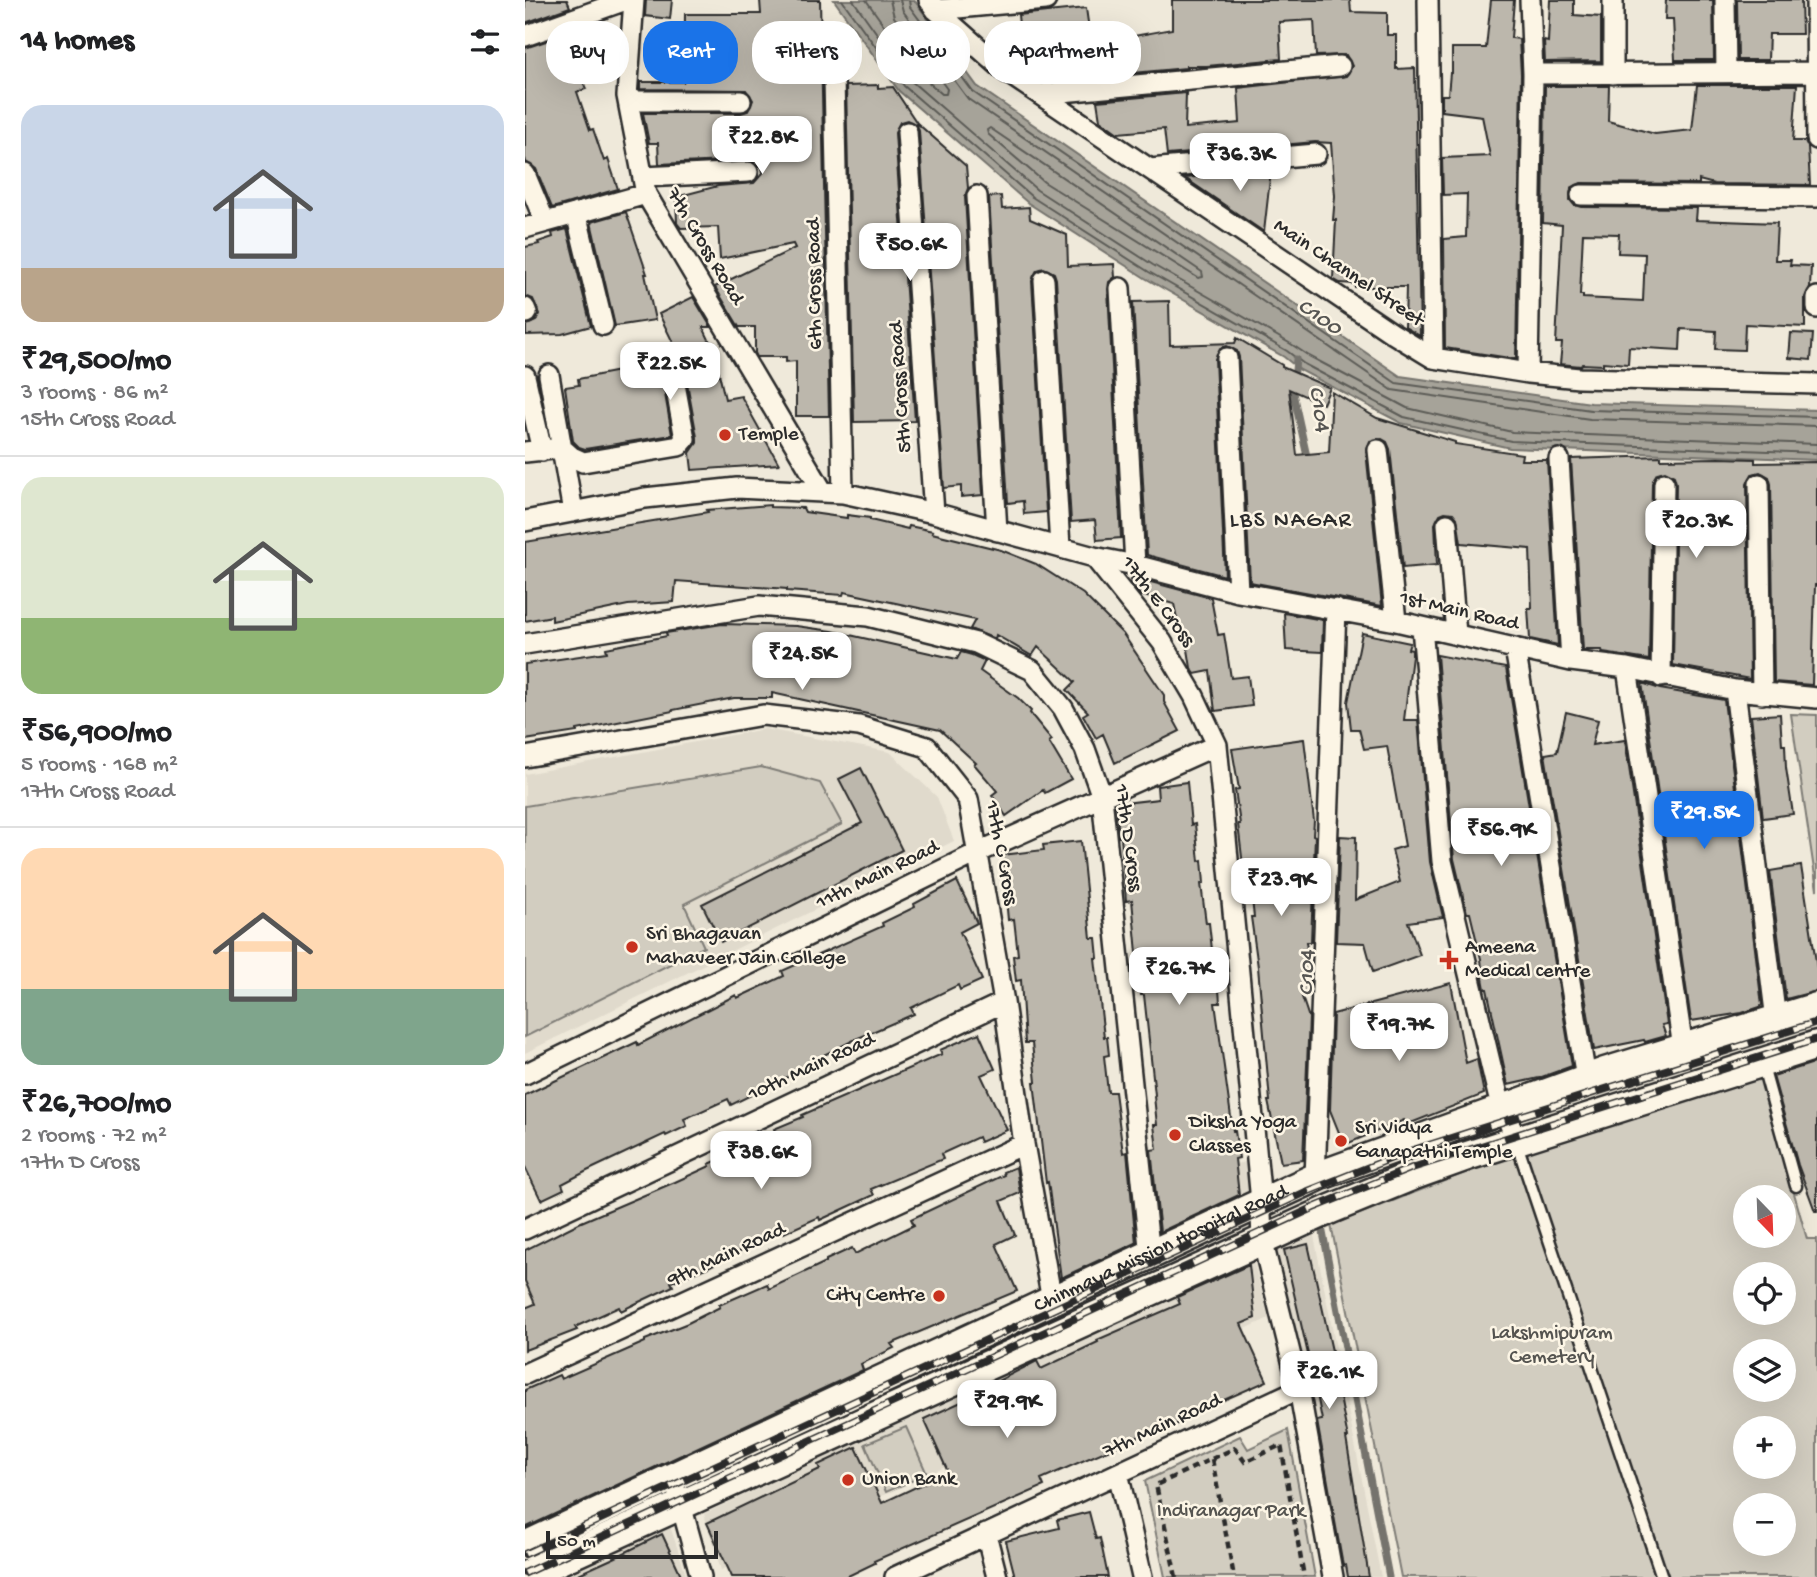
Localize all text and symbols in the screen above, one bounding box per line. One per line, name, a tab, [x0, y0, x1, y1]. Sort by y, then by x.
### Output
chip: Buy	[546, 21, 629, 84]
chip: Rent	[643, 21, 738, 84]
chip: Filters	[752, 21, 862, 84]
chip: New	[876, 21, 970, 84]
chip: Apartment	[984, 21, 1141, 84]
icon: filters	[466, 23, 504, 61]
text: 14 homes	[21, 25, 134, 60]
pin: ₹22.8K	[705, 116, 819, 176]
text: ₹22.8K	[728, 125, 796, 152]
pin: ₹36.3K	[1183, 134, 1297, 193]
text: ₹36.3K	[1206, 142, 1274, 169]
icon: home	[200, 151, 326, 277]
street label: 7th Cross Road	[659, 183, 750, 311]
street label: Main Channel Street	[1268, 214, 1430, 335]
street label: 6th Cross Road	[802, 216, 830, 350]
pin: ₹50.6K	[853, 224, 967, 283]
text: ₹50.6K	[875, 232, 945, 259]
water label: C100	[1292, 293, 1347, 343]
street label: 5th Cross Road	[885, 319, 919, 454]
pin: ₹22.5K	[613, 342, 727, 402]
text: ₹29,500/mo	[21, 345, 171, 380]
text: ₹22.5K	[636, 351, 704, 378]
text: 3 rooms · 86 m²	[21, 380, 168, 407]
water label: C104	[1301, 384, 1335, 435]
text: 15th Cross Road	[21, 407, 175, 434]
place label: Temple	[738, 423, 800, 448]
marker: Temple	[717, 427, 733, 443]
pin: ₹20.3K	[1639, 500, 1753, 560]
district label: LBS NAGAR	[1229, 508, 1353, 535]
text: ₹20.3K	[1661, 509, 1731, 536]
icon: home	[200, 523, 326, 649]
street label: 17th E Cross	[1114, 551, 1200, 653]
street label: 1st Main Road	[1396, 586, 1523, 638]
pin: ₹24.5K	[745, 632, 859, 692]
text: ₹24.5K	[768, 641, 836, 668]
text: ₹56,900/mo	[21, 717, 172, 752]
text: 5 rooms · 168 m²	[21, 752, 178, 779]
text: 17th Cross Road	[21, 779, 175, 806]
street label: 17th D Cross	[1107, 782, 1147, 894]
pin: ₹29.5K	[1647, 792, 1761, 851]
street label: 17th C Cross	[977, 798, 1023, 909]
text: ₹29.5K	[1670, 800, 1738, 827]
pin: ₹56.9K	[1444, 808, 1558, 868]
text: ₹56.9K	[1467, 817, 1535, 844]
street label: 11th Main Road	[812, 835, 945, 917]
pin: ₹23.9K	[1224, 858, 1338, 918]
text: ₹23.9K	[1247, 867, 1315, 894]
icon: home	[200, 894, 326, 1020]
place label: Sri Bhagavan Mahaveer Jain College	[646, 923, 847, 972]
place label: Ameena Medical centre	[1465, 936, 1592, 985]
marker: Sri Bhagavan Mahaveer Jain College	[624, 939, 640, 955]
pin: ₹26.7K	[1122, 948, 1236, 1007]
water label: C104	[1294, 949, 1322, 996]
marker: Ameena Medical centre	[1439, 950, 1459, 970]
text: ₹26.7K	[1145, 956, 1213, 983]
pin: ₹19.7K	[1342, 1004, 1456, 1063]
text: ₹19.7K	[1366, 1012, 1432, 1039]
street label: 10th Main Road	[744, 1027, 881, 1109]
text: ₹26,700/mo	[21, 1088, 171, 1123]
place label: Diksha Yoga Classes	[1187, 1111, 1298, 1160]
place label: Sri Vidya Ganapathi Temple	[1355, 1117, 1514, 1166]
text: 2 rooms · 72 m²	[21, 1123, 167, 1150]
marker: Diksha Yoga Classes	[1167, 1127, 1183, 1143]
pin: ₹38.6K	[704, 1132, 818, 1191]
marker: Sri Vidya Ganapathi Temple	[1333, 1133, 1349, 1149]
text: ₹38.6K	[726, 1140, 796, 1167]
text: 17th D Cross	[21, 1150, 139, 1177]
street label: Chinmaya Mission Hospital Road	[1030, 1179, 1294, 1319]
north arrow	[1733, 1185, 1795, 1248]
map controls	[1733, 1185, 1796, 1556]
street label: 9th Main Road	[663, 1217, 791, 1295]
button: locate	[1733, 1262, 1796, 1325]
place label: City Centre	[826, 1284, 926, 1309]
marker: City Centre	[931, 1288, 947, 1304]
park label: Lakshmipuram Cemetery	[1491, 1322, 1613, 1371]
button: layers	[1733, 1339, 1796, 1402]
pin: ₹26.1K	[1272, 1352, 1386, 1411]
text: ₹26.1K	[1296, 1360, 1362, 1387]
pin: ₹29.9K	[950, 1380, 1064, 1440]
street label: 7th Main Road	[1099, 1388, 1228, 1466]
text: ₹29.9K	[973, 1389, 1041, 1416]
button: +	[1733, 1416, 1796, 1479]
place label: Union Bank	[862, 1468, 959, 1493]
marker: Union Bank	[840, 1472, 856, 1488]
button: −	[1733, 1493, 1796, 1556]
park label: Indiranagar Park	[1157, 1500, 1308, 1525]
scale bar	[546, 1528, 717, 1560]
text: 50 m	[557, 1531, 596, 1554]

